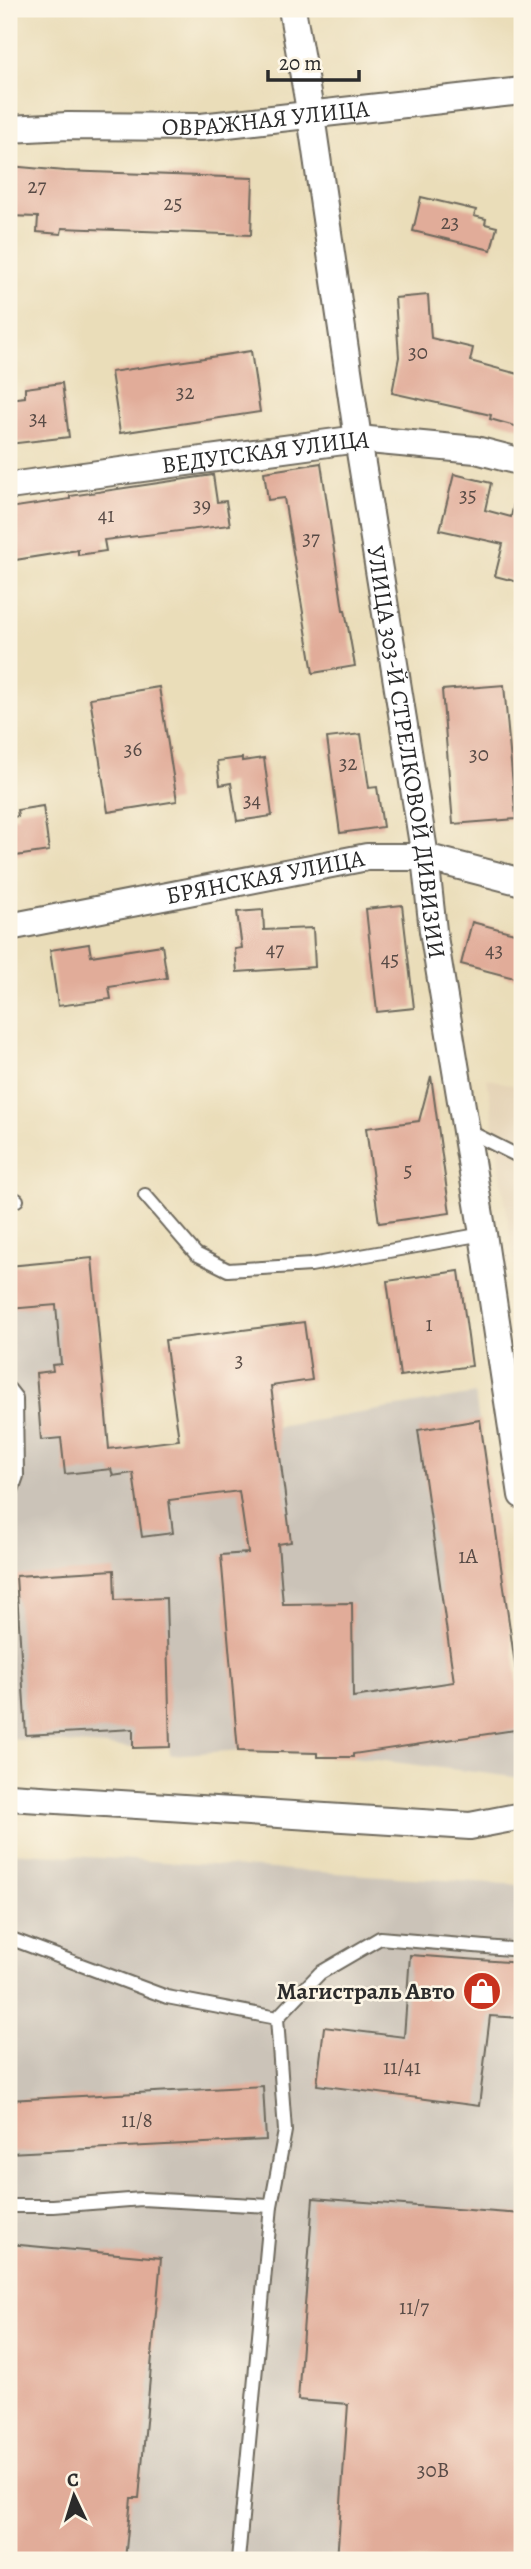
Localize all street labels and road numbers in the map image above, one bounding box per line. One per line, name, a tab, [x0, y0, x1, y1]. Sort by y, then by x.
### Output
street label: ОВРАЖНАЯ УЛИЦА	[162, 92, 372, 143]
street label: ВЕДУГСКАЯ УЛИЦА	[159, 423, 372, 481]
street label: УЛИЦА 303-Й СТРЕЛКОВОЙ ДИВИЗИИ	[359, 543, 453, 961]
street label: БРЯНСКАЯ УЛИЦА	[163, 842, 368, 912]

